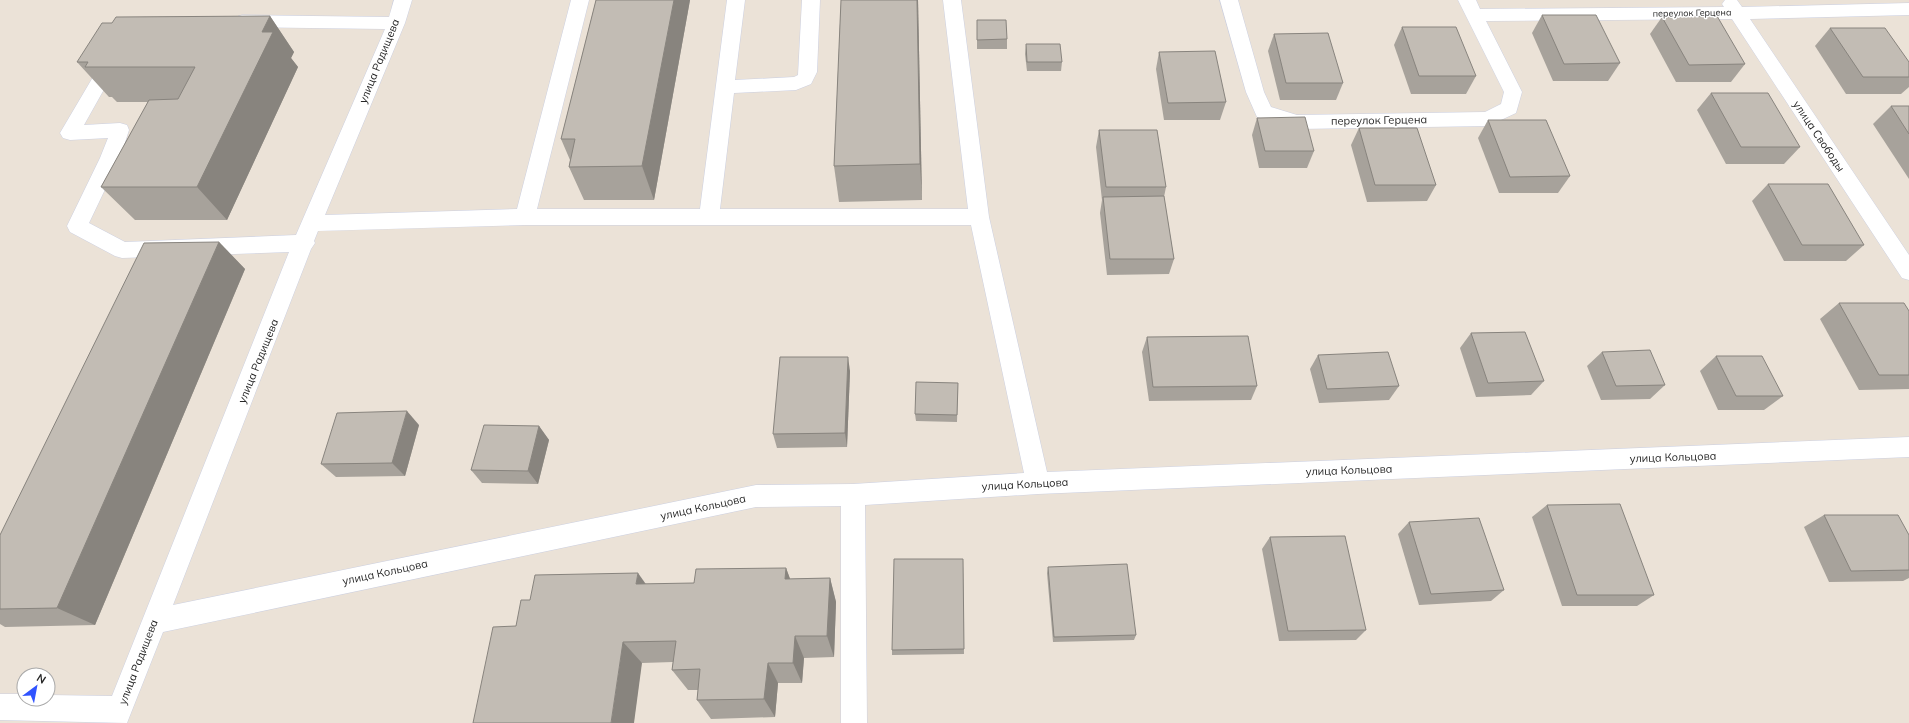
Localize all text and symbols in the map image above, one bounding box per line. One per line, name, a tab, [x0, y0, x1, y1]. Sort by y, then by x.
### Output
street label: переулок Герцена	[1652, 6, 1732, 20]
street label: улица Радищева	[356, 17, 402, 105]
street label: улица Свободы	[1790, 98, 1848, 174]
street label: переулок Герцена	[1331, 112, 1427, 128]
street label: улица Радищева	[235, 317, 281, 405]
street label: улица Кольцова	[1629, 448, 1717, 466]
street label: улица Кольцова	[1305, 461, 1393, 479]
street label: улица Кольцова	[981, 475, 1069, 493]
street label: улица Кольцова	[659, 491, 747, 523]
street label: улица Кольцова	[341, 556, 429, 588]
street label: улица Радищева	[115, 617, 161, 707]
north arrow	[16, 667, 56, 707]
text: N	[34, 670, 49, 687]

